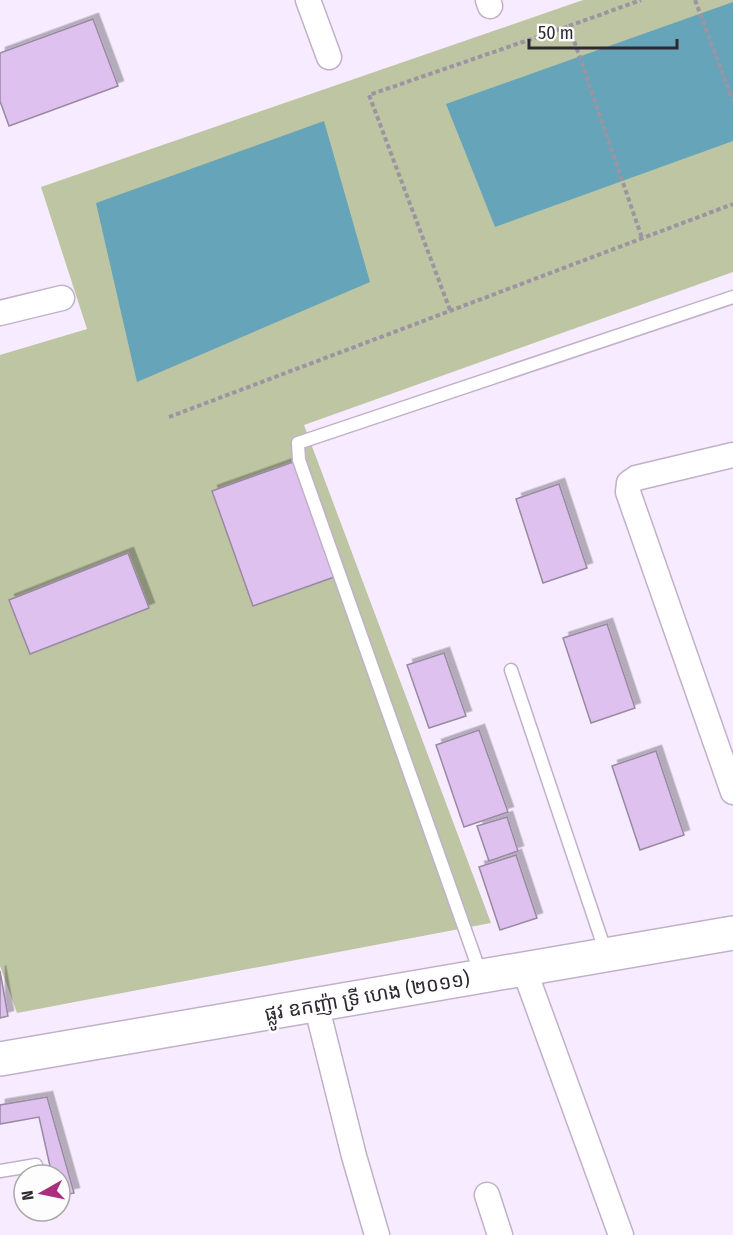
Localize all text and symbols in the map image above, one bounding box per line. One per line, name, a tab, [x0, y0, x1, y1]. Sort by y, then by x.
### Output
scale bar	[529, 12, 678, 50]
text: 50 m	[538, 22, 574, 44]
street label: ផ្លូវ ឧកញ៉ា ទ្រី ហេង (២០១១)	[263, 966, 473, 1033]
north arrow	[12, 1163, 72, 1223]
text: N	[18, 1189, 38, 1201]

